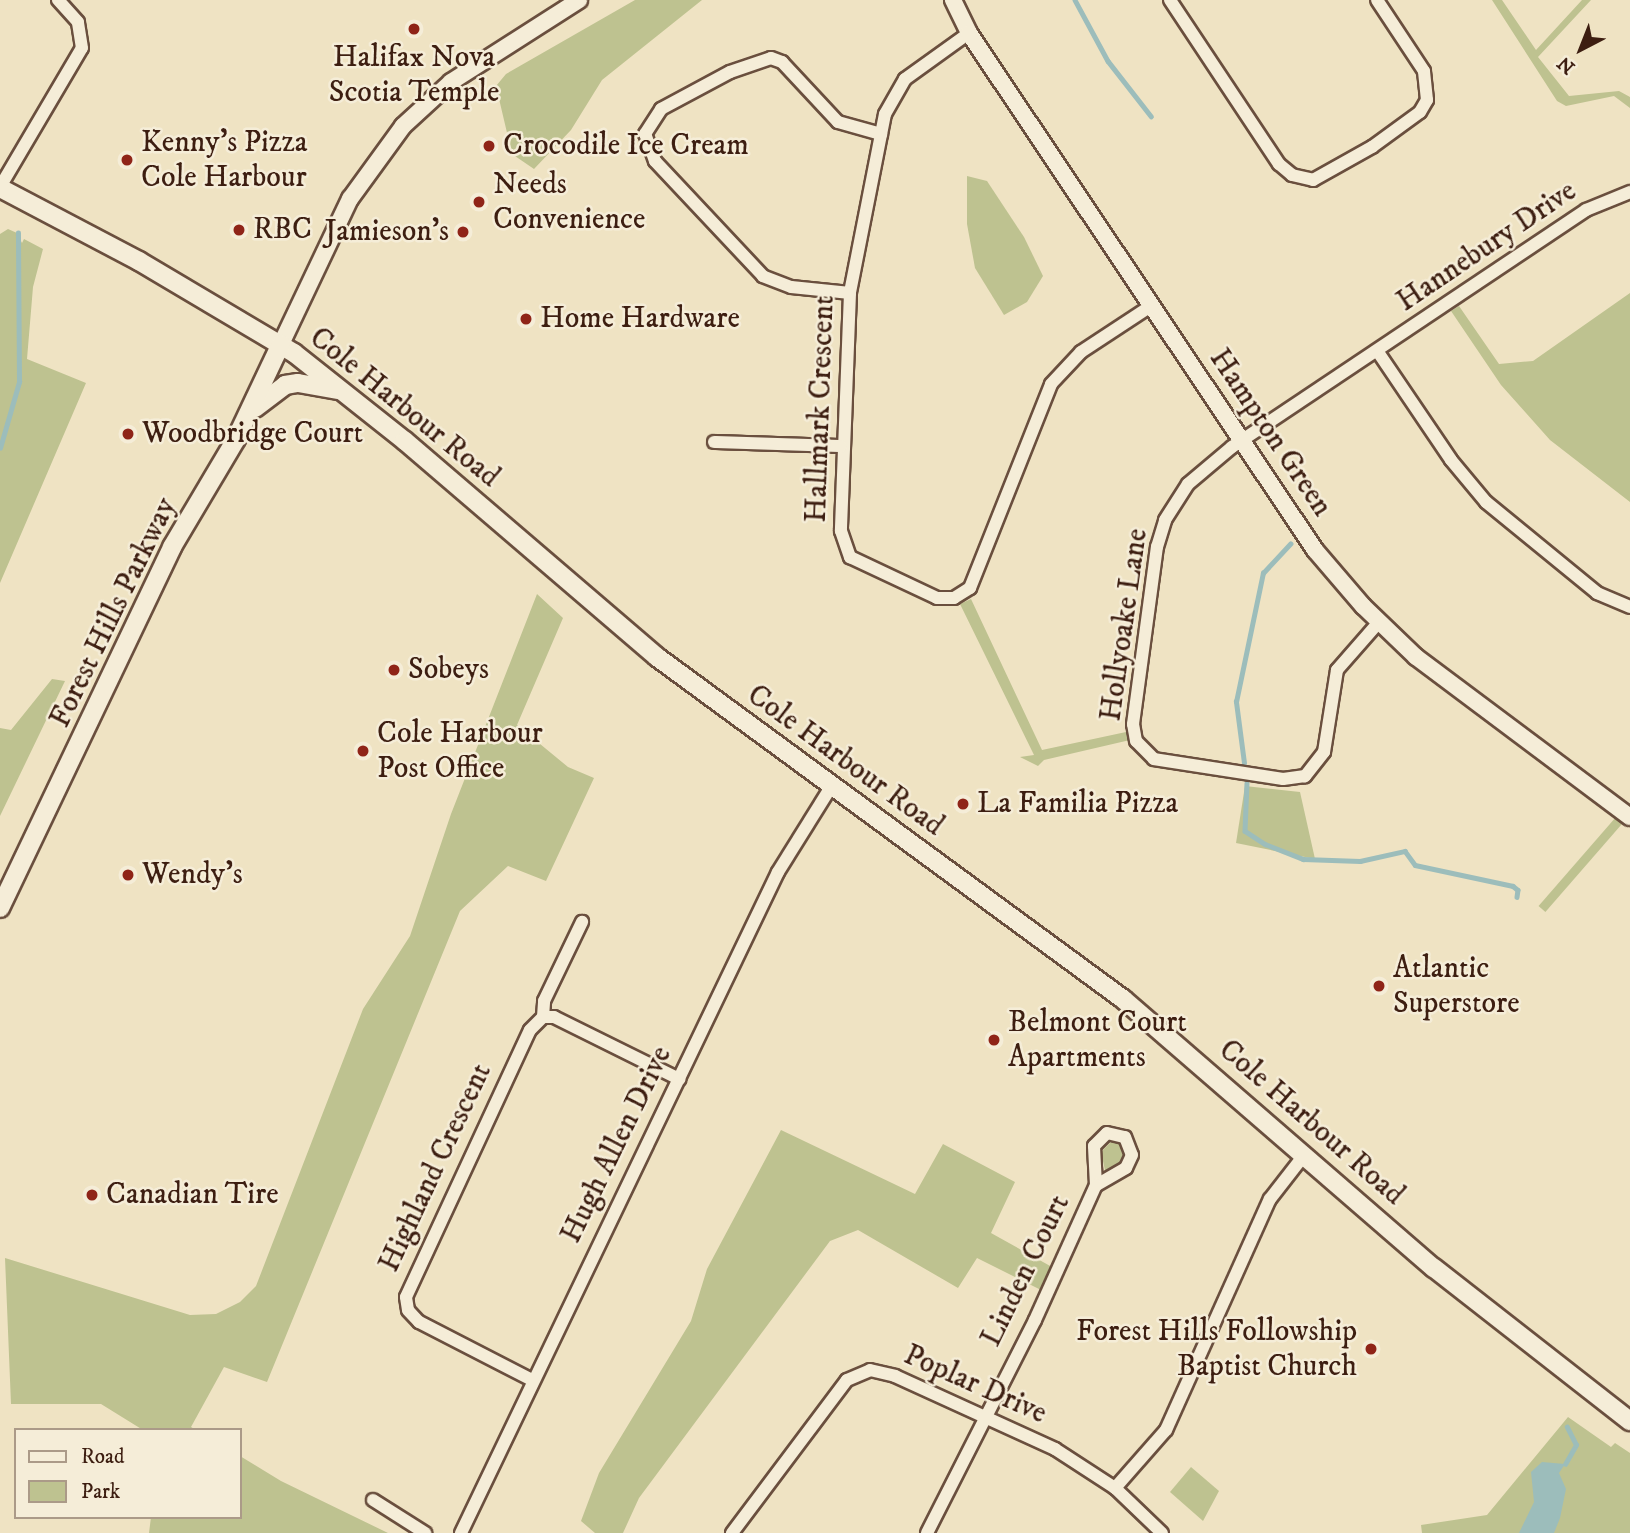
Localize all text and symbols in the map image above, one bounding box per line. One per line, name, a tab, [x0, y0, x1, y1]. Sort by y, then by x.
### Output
north arrow	[1546, 14, 1616, 84]
marker: Halifax Nova Scotia Temple	[406, 21, 422, 37]
place label: Halifax Nova Scotia Temple	[329, 40, 499, 110]
text: N	[1553, 51, 1580, 79]
place label: Kenny's Pizza Cole Harbour	[141, 125, 308, 196]
place label: Crocodile Ice Cream	[503, 128, 749, 164]
marker: Crocodile Ice Cream	[481, 138, 497, 154]
marker: Kenny's Pizza Cole Harbour	[119, 152, 135, 168]
place label: Needs Convenience	[493, 167, 645, 237]
street label: Hannebury Drive	[1390, 174, 1584, 320]
marker: Needs Convenience	[471, 194, 487, 210]
place label: RBC	[253, 212, 312, 248]
place label: Jamieson's	[325, 214, 449, 250]
marker: RBC	[231, 222, 247, 238]
marker: Jamieson's	[455, 224, 471, 240]
street label: Hallmark Crescent	[799, 295, 843, 523]
place label: Home Hardware	[540, 301, 740, 337]
marker: Home Hardware	[518, 311, 534, 327]
street label: Cole Harbour Road	[302, 320, 506, 496]
street label: Hampton Green	[1201, 342, 1339, 524]
place label: Woodbridge Court	[142, 416, 363, 452]
marker: Woodbridge Court	[120, 426, 136, 442]
street label: Forest Hills Parkway	[43, 492, 185, 734]
street label: Hollyoake Lane	[1094, 526, 1156, 724]
place label: Sobeys	[408, 652, 489, 688]
marker: Sobeys	[386, 662, 402, 678]
street label: Cole Harbour Road	[740, 678, 950, 844]
place label: Cole Harbour Post Office	[377, 716, 543, 786]
marker: Cole Harbour Post Office	[355, 743, 371, 759]
place label: La Familia Pizza	[977, 786, 1178, 822]
marker: La Familia Pizza	[955, 796, 971, 812]
place label: Wendy's	[142, 857, 243, 893]
marker: Wendy's	[120, 867, 136, 883]
place label: Atlantic Superstore	[1393, 951, 1520, 1021]
marker: Atlantic Superstore	[1371, 978, 1387, 994]
place label: Belmont Court Apartments	[1008, 1005, 1187, 1076]
marker: Belmont Court Apartments	[986, 1032, 1002, 1048]
street label: Cole Harbour Road	[1211, 1033, 1411, 1213]
street label: Hugh Allen Drive	[554, 1041, 680, 1249]
street label: Highland Crescent	[372, 1058, 500, 1278]
place label: Canadian Tire	[106, 1177, 279, 1213]
marker: Canadian Tire	[84, 1187, 100, 1203]
street label: Linden Court	[974, 1189, 1078, 1353]
place label: Forest Hills Followship Baptist Church	[1076, 1314, 1357, 1384]
street label: Poplar Drive	[898, 1338, 1052, 1432]
marker: Forest Hills Followship Baptist Church	[1363, 1341, 1379, 1357]
legend	[14, 1428, 242, 1519]
text: Road	[81, 1444, 125, 1470]
text: Park	[81, 1479, 120, 1505]

